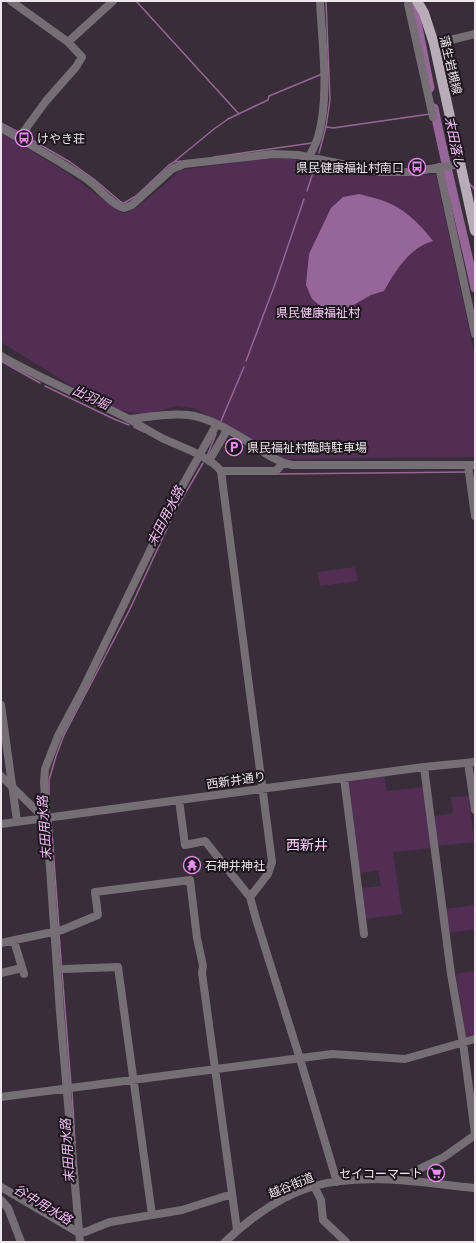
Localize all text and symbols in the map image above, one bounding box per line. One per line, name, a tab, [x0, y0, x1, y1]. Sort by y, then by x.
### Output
street label: 蒲生岩槻線	[437, 34, 465, 96]
water label: 末田落し	[442, 115, 468, 169]
bus stop icon: けやき荘	[14, 128, 34, 148]
place label: けやき荘	[37, 131, 85, 146]
bus stop icon: 県民健康福祉村南口	[407, 157, 427, 177]
place label: 県民健康福祉村南口	[296, 160, 404, 175]
park label: 県民健康福祉村	[276, 305, 361, 320]
water label: 出羽堀	[70, 382, 114, 413]
parking icon: 県民福祉村臨時駐車場	[224, 437, 244, 457]
place label: 県民福祉村臨時駐車場	[247, 440, 367, 455]
water label: 末田用水路	[143, 483, 187, 549]
street label: 西新井通り	[205, 768, 267, 792]
water label: 末田用水路	[34, 794, 54, 861]
district label: 西新井	[286, 836, 328, 853]
temple icon: 石神井神社	[182, 855, 202, 875]
place label: 石神井神社	[205, 858, 265, 873]
water label: 末田用水路	[57, 1117, 77, 1184]
supermarket icon: セイコーマート	[426, 1163, 446, 1183]
place label: セイコーマート	[339, 1166, 423, 1181]
street label: 越谷街道	[266, 1169, 316, 1201]
water label: 谷中用水路	[11, 1180, 76, 1228]

